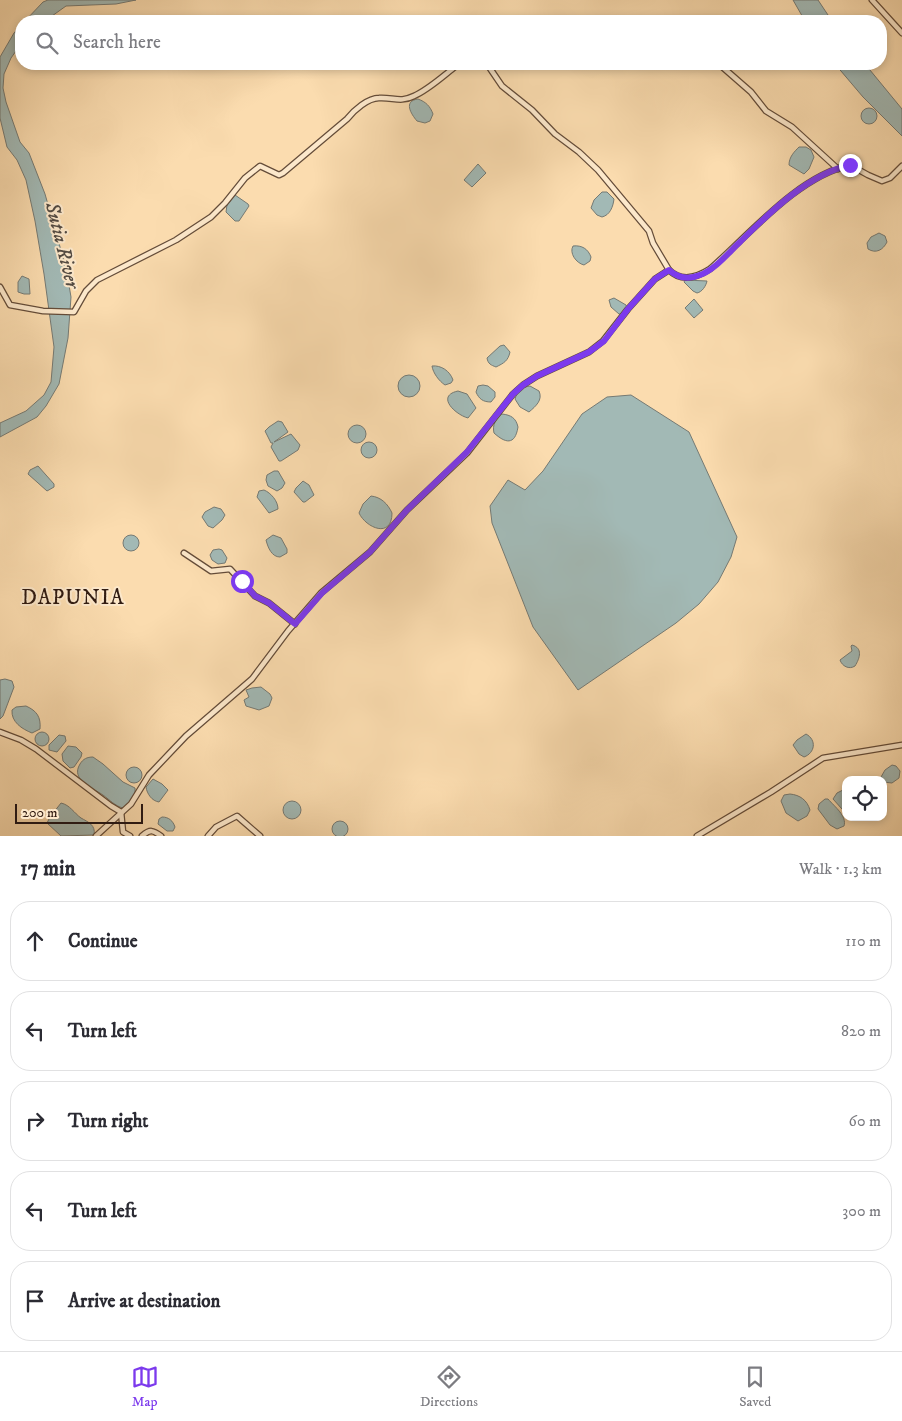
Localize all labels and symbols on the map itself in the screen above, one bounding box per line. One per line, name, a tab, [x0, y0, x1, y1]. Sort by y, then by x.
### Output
route end	[839, 154, 862, 177]
water label: Sutia River	[39, 199, 85, 293]
route start	[231, 570, 254, 593]
district label: DAPUNIA	[21, 585, 125, 611]
scale bar	[15, 801, 142, 824]

